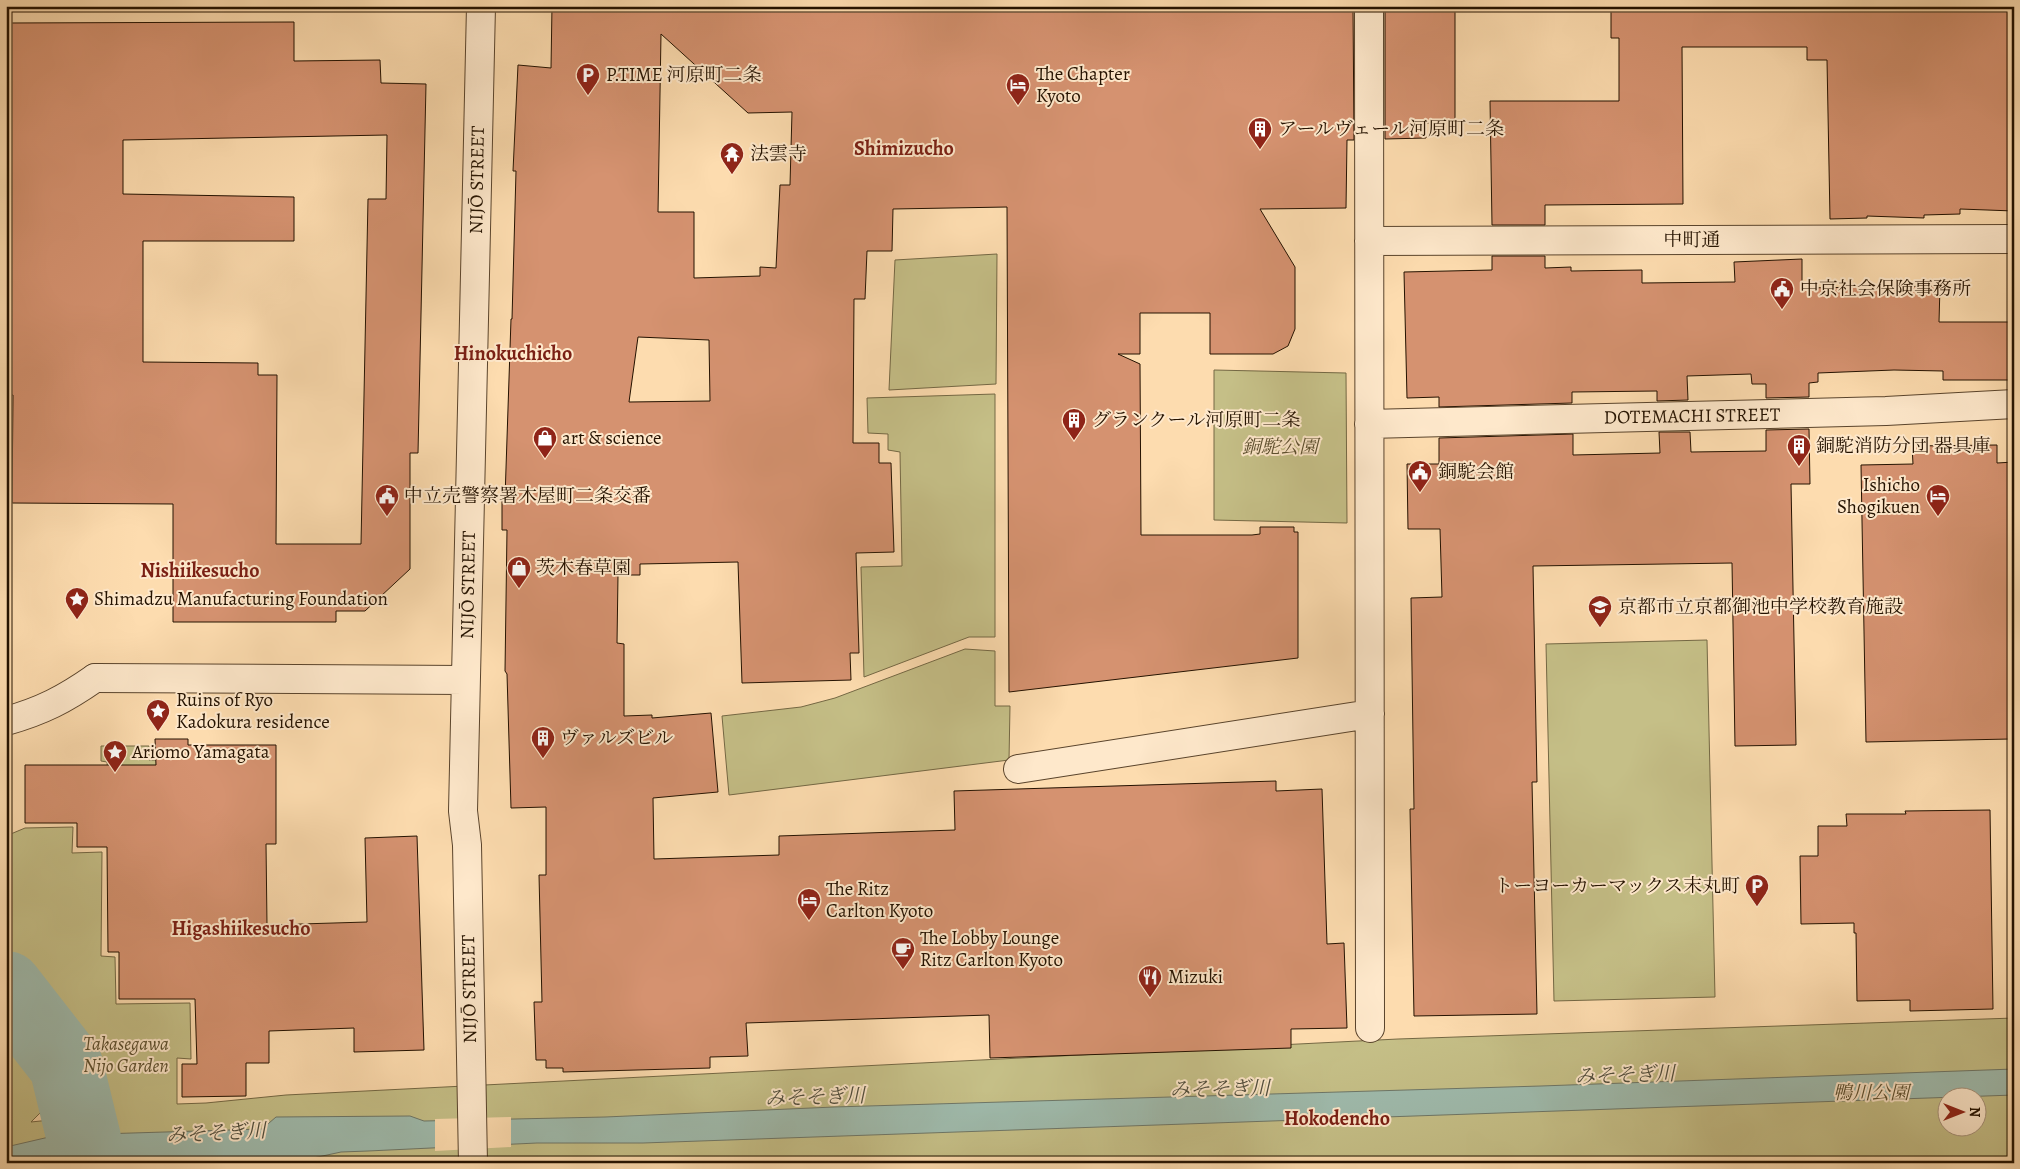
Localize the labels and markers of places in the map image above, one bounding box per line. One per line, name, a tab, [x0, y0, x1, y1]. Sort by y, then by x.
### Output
place label: The Chapter Kyoto	[1036, 61, 1130, 109]
parking icon: P.TIME 河原町二条	[575, 62, 601, 96]
place label: P.TIME 河原町二条	[606, 62, 762, 88]
hotel icon: The Chapter Kyoto	[1005, 72, 1031, 106]
building icon: アールヴェール河原町二条	[1247, 116, 1273, 150]
place label: アールヴェール河原町二条	[1278, 116, 1504, 142]
temple icon: 法雲寺	[719, 141, 745, 175]
place label: 法雲寺	[750, 141, 807, 167]
public building icon: 中京社会保険事務所	[1769, 276, 1795, 310]
place label: 中京社会保険事務所	[1800, 276, 1971, 302]
building icon: グランクール河原町二条	[1061, 407, 1087, 441]
place label: グランクール河原町二条	[1092, 407, 1300, 433]
shop icon: art & science	[532, 425, 558, 459]
place label: art & science	[562, 425, 661, 451]
building icon: 銅駝消防分団 器具庫	[1786, 433, 1812, 467]
place label: 銅駝消防分団 器具庫	[1816, 433, 1991, 459]
public building icon: 銅駝会館	[1407, 459, 1433, 493]
place label: 銅駝会館	[1438, 459, 1514, 485]
place label: Ishicho Shogikuen	[1837, 472, 1920, 520]
public building icon: 中立売警察署木屋町二条交番	[374, 483, 400, 517]
place label: 中立売警察署木屋町二条交番	[404, 483, 651, 509]
hotel icon: Ishicho Shogikuen	[1925, 483, 1951, 517]
shop icon: 茨木春草園	[506, 555, 532, 589]
place label: 茨木春草園	[536, 555, 631, 581]
place icon: Shimadzu Manufacturing Foundation	[64, 586, 90, 620]
place label: Shimadzu Manufacturing Foundation	[94, 586, 388, 612]
school or university icon: 京都市立京都御池中学校教育施設	[1587, 594, 1613, 628]
place label: 京都市立京都御池中学校教育施設	[1618, 594, 1903, 620]
place label: Ruins of Ryo Kadokura residence	[176, 687, 330, 735]
place icon: Ruins of Ryo Kadokura residence	[145, 698, 171, 732]
building icon: ヴァルズビル	[530, 725, 556, 759]
place label: ヴァルズビル	[560, 725, 673, 751]
place icon: Ariomo Yamagata	[102, 739, 128, 773]
place label: Ariomo Yamagata	[131, 739, 270, 765]
place label: トーヨーカーマックス末丸町	[1494, 873, 1740, 899]
parking icon: トーヨーカーマックス末丸町	[1744, 873, 1770, 907]
place label: The Ritz Carlton Kyoto	[826, 876, 933, 924]
hotel icon: The Ritz Carlton Kyoto	[796, 887, 822, 921]
place label: The Lobby Lounge Ritz Carlton Kyoto	[920, 925, 1063, 973]
cafe icon: The Lobby Lounge Ritz Carlton Kyoto	[890, 936, 916, 970]
restaurant icon: Mizuki	[1137, 964, 1163, 998]
place label: Mizuki	[1168, 964, 1223, 990]

